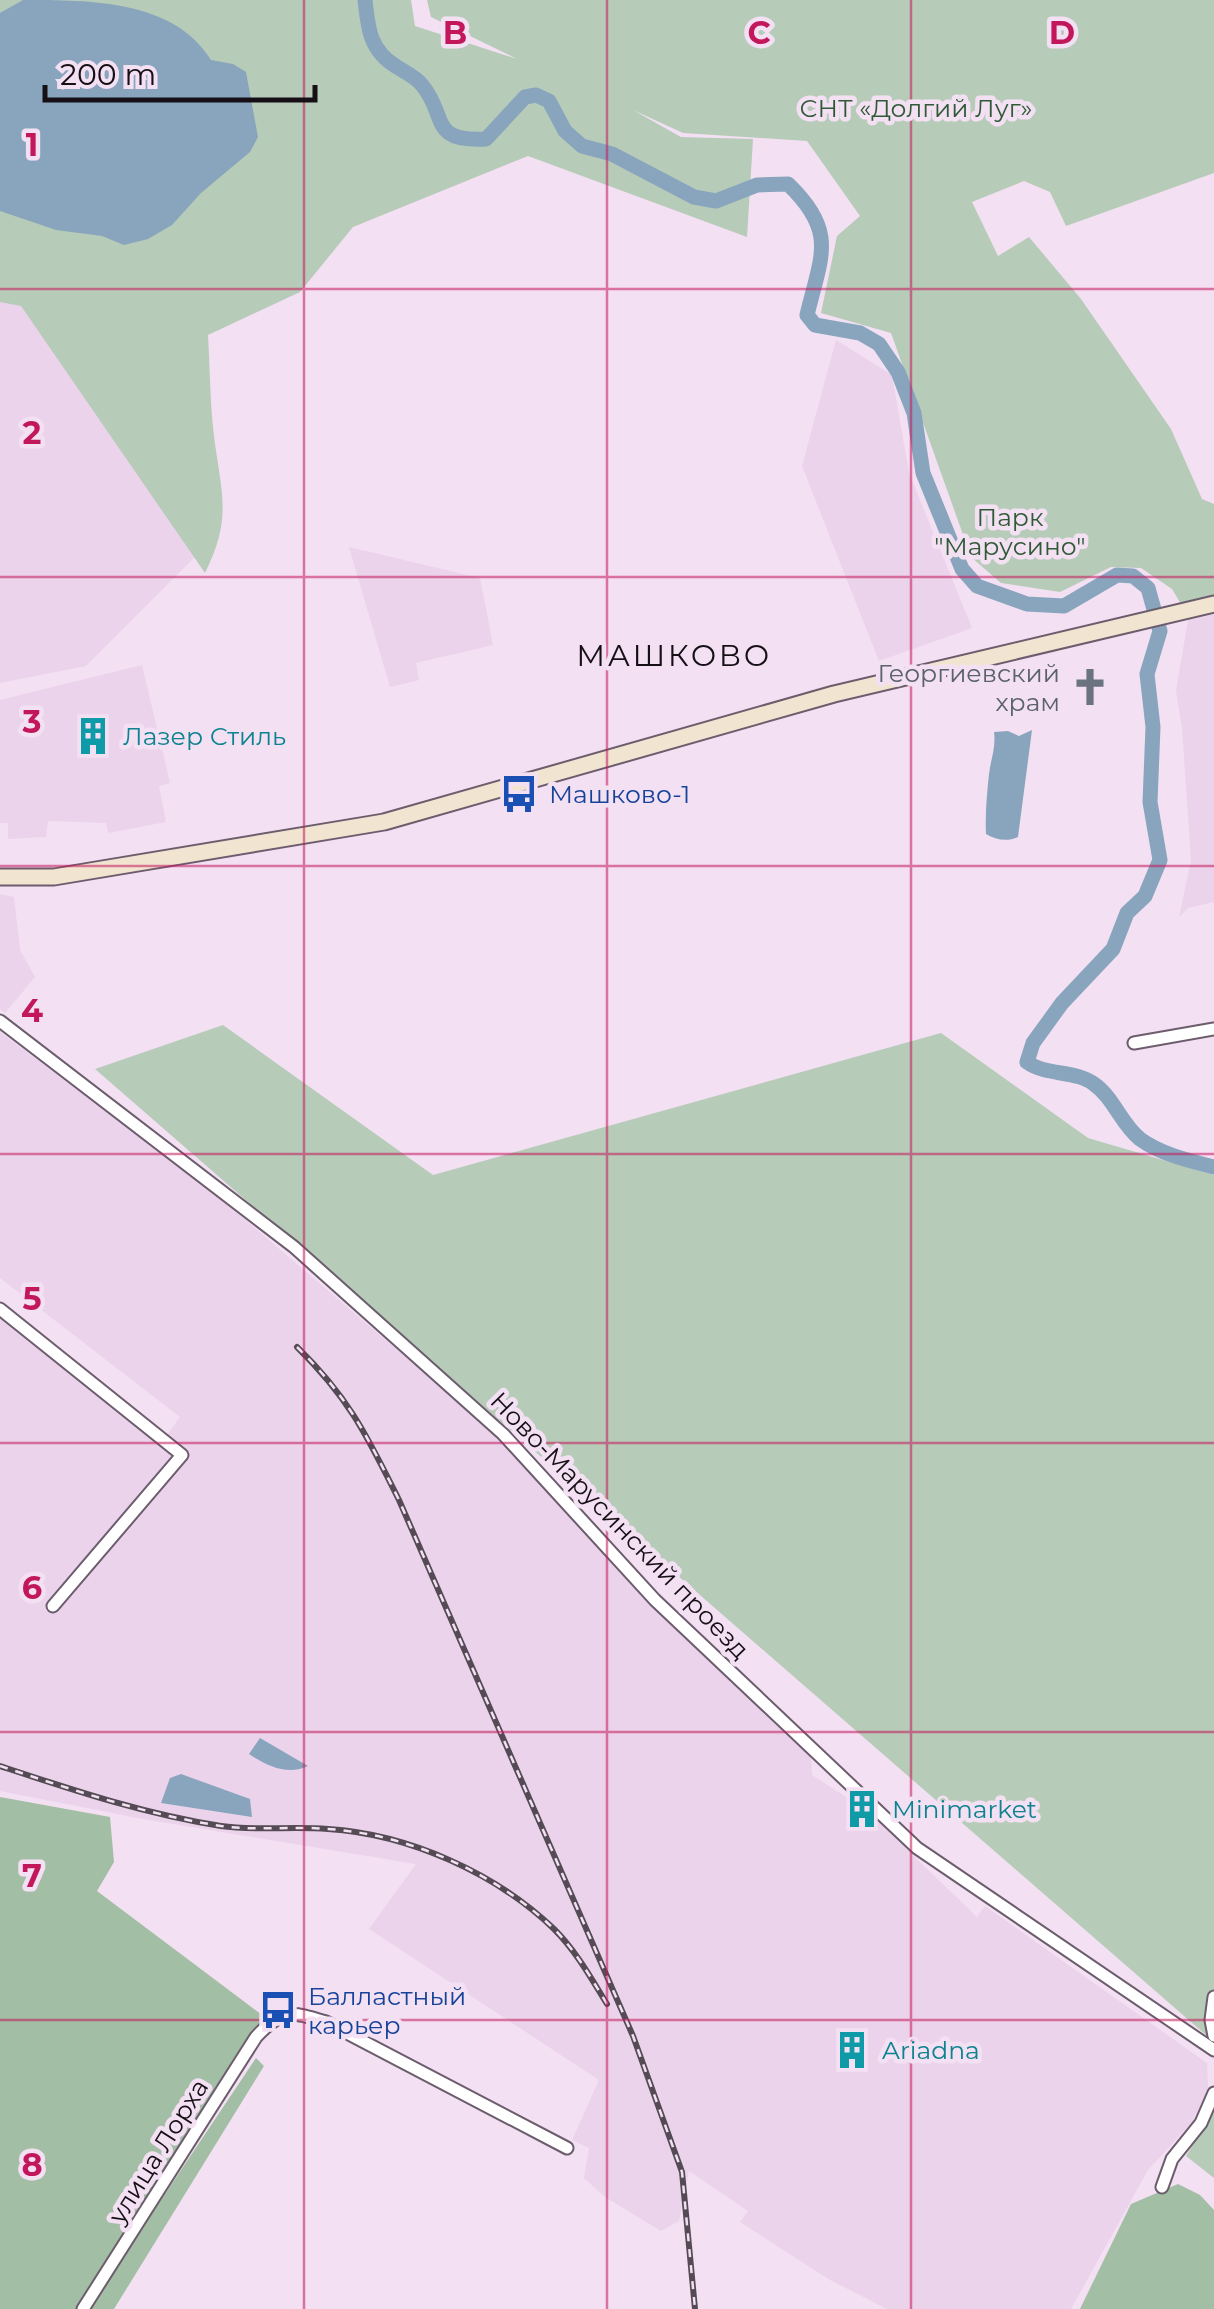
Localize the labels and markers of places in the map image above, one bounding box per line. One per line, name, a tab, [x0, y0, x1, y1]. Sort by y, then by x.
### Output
place label: Георгиевский храм	[877, 658, 1060, 717]
church icon: Георгиевский храм	[1069, 666, 1111, 708]
building icon: Лазер Стиль	[72, 715, 114, 757]
place label: Лазер Стиль	[123, 721, 286, 751]
bus stop icon: Машково-1	[498, 773, 540, 815]
place label: Машково-1	[549, 779, 690, 809]
building icon: Minimarket	[841, 1788, 883, 1830]
place label: Minimarket	[892, 1794, 1037, 1824]
place label: Балластный карьер	[308, 1981, 466, 2040]
bus stop icon: Балластный карьер	[257, 1989, 299, 2031]
building icon: Ariadna	[831, 2029, 873, 2071]
place label: Ariadna	[882, 2035, 980, 2065]

